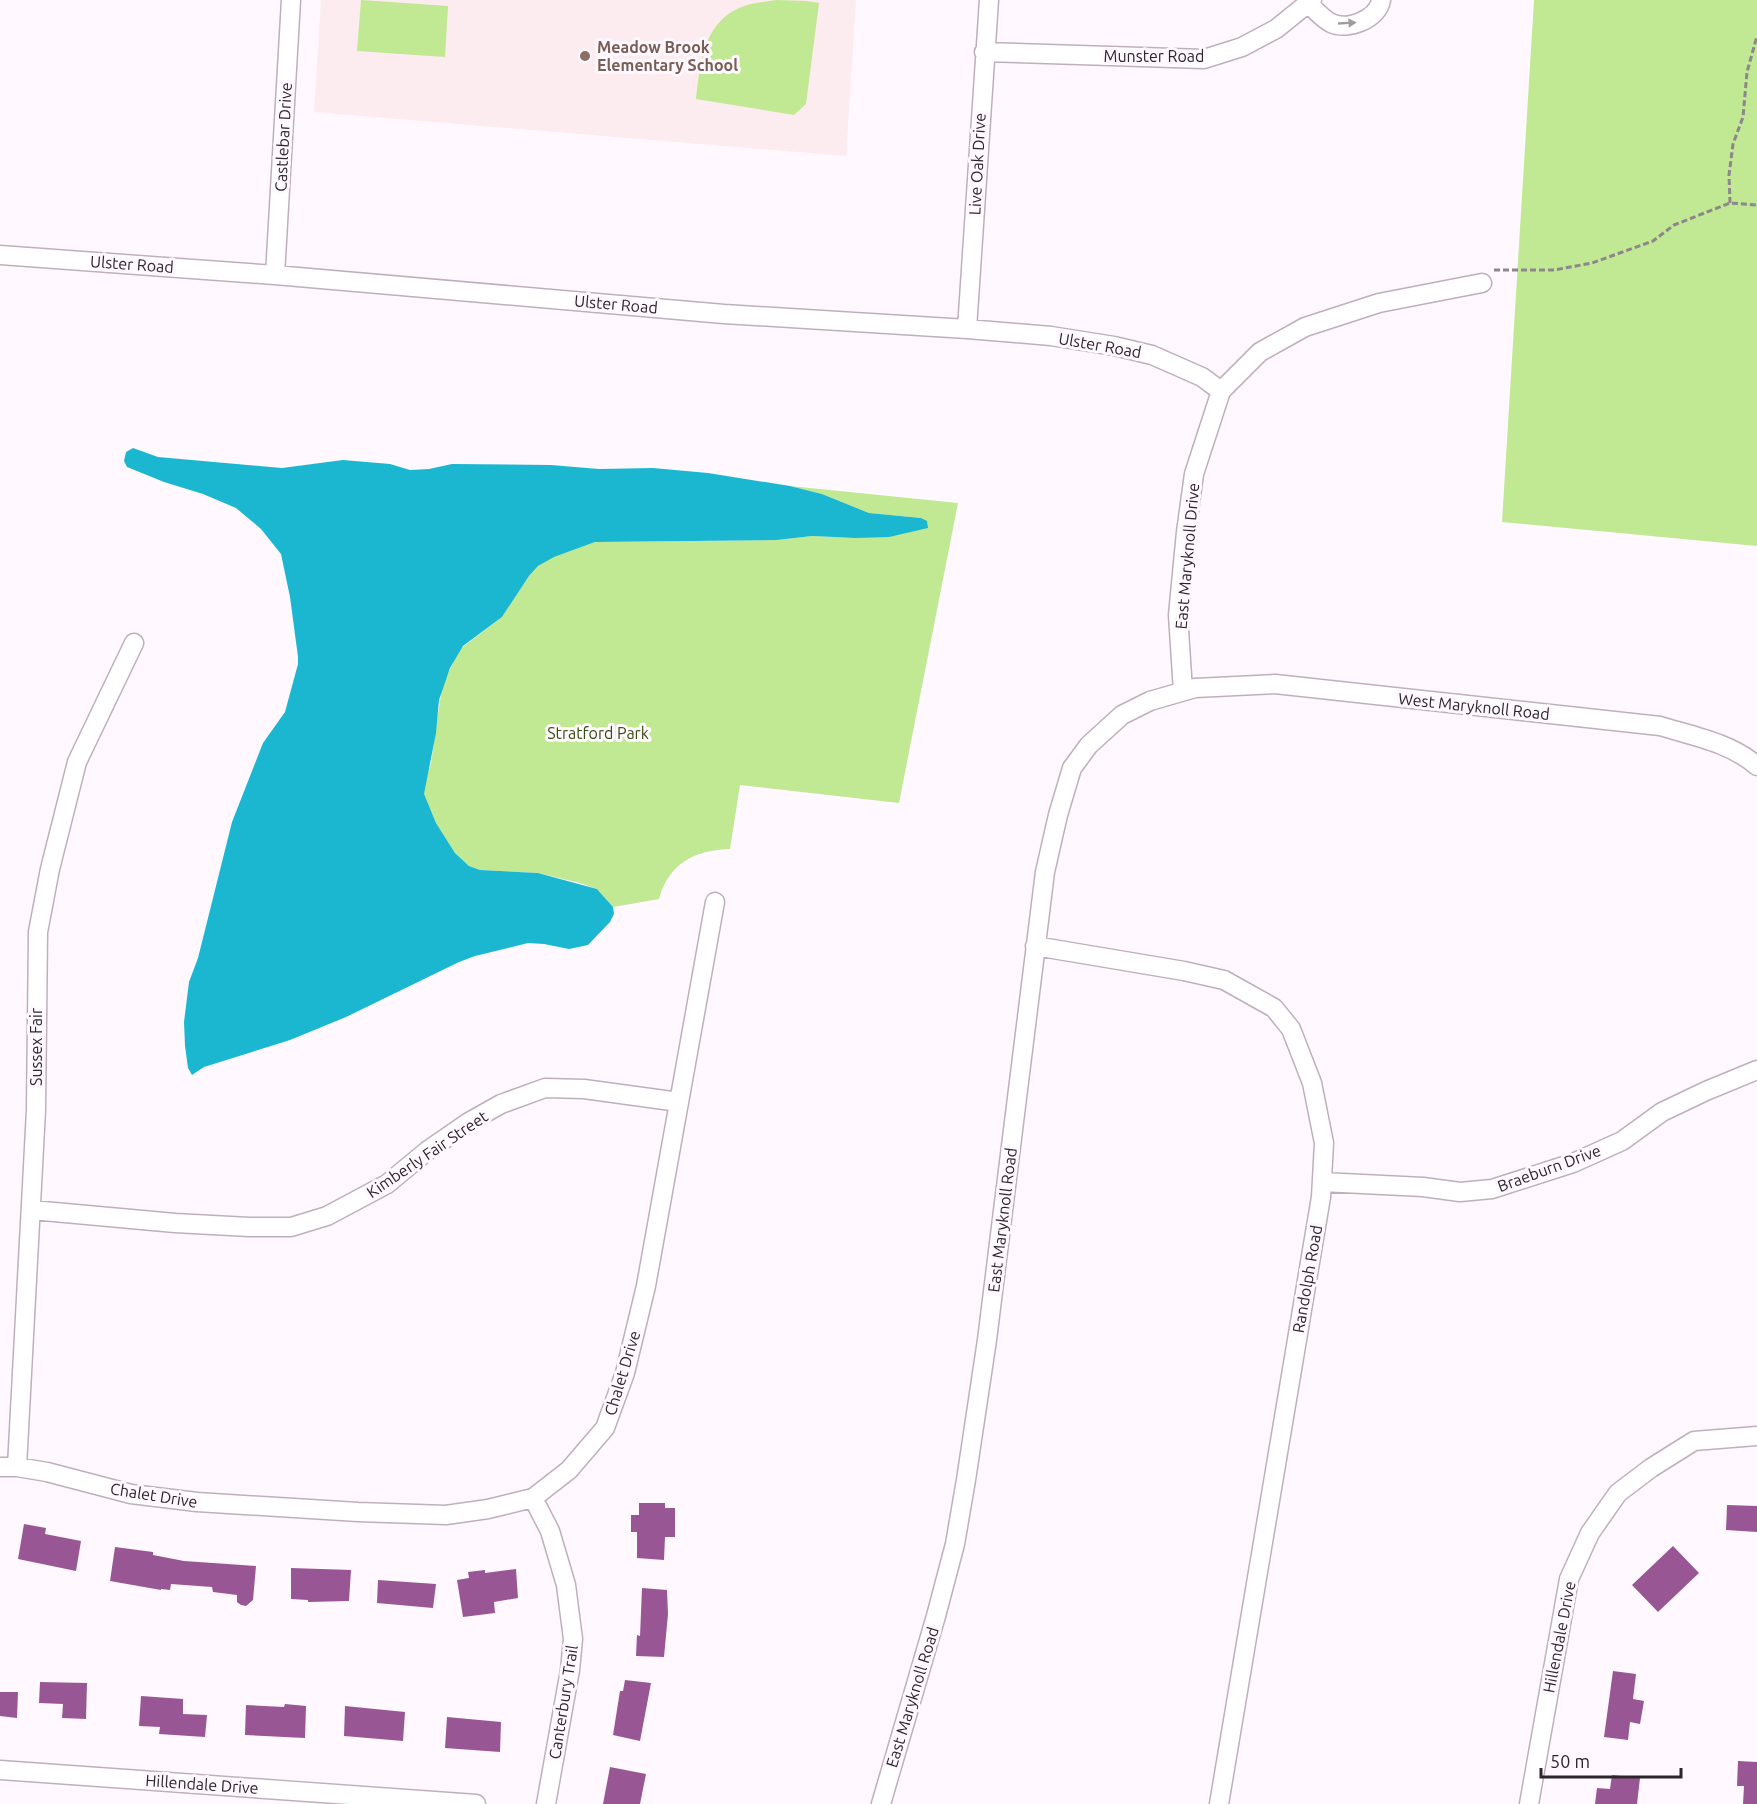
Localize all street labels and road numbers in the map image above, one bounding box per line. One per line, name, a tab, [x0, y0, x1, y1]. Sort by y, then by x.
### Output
street label: Munster Road	[1104, 47, 1204, 65]
street label: Castlebar Drive	[271, 82, 295, 192]
street label: Live Oak Drive	[965, 112, 989, 216]
street label: Ulster Road	[90, 252, 174, 276]
street label: Ulster Road	[573, 291, 659, 317]
street label: Ulster Road	[1057, 329, 1143, 361]
street label: East Maryknoll Drive	[1172, 482, 1202, 630]
street label: West Maryknoll Road	[1397, 689, 1551, 723]
street label: Sussex Fair	[27, 1008, 45, 1086]
street label: Kimberly Fair Street	[363, 1106, 491, 1201]
street label: Braeburn Drive	[1495, 1141, 1603, 1195]
street label: East Maryknoll Road	[984, 1147, 1020, 1293]
street label: Randolph Road	[1289, 1224, 1325, 1334]
street label: Chalet Drive	[601, 1328, 643, 1418]
street label: Chalet Drive	[109, 1479, 199, 1511]
street label: Hillendale Drive	[1539, 1580, 1579, 1694]
street label: East Maryknoll Road	[882, 1625, 942, 1769]
street label: Canterbury Trail	[545, 1644, 581, 1760]
street label: Hillendale Drive	[145, 1771, 259, 1797]

